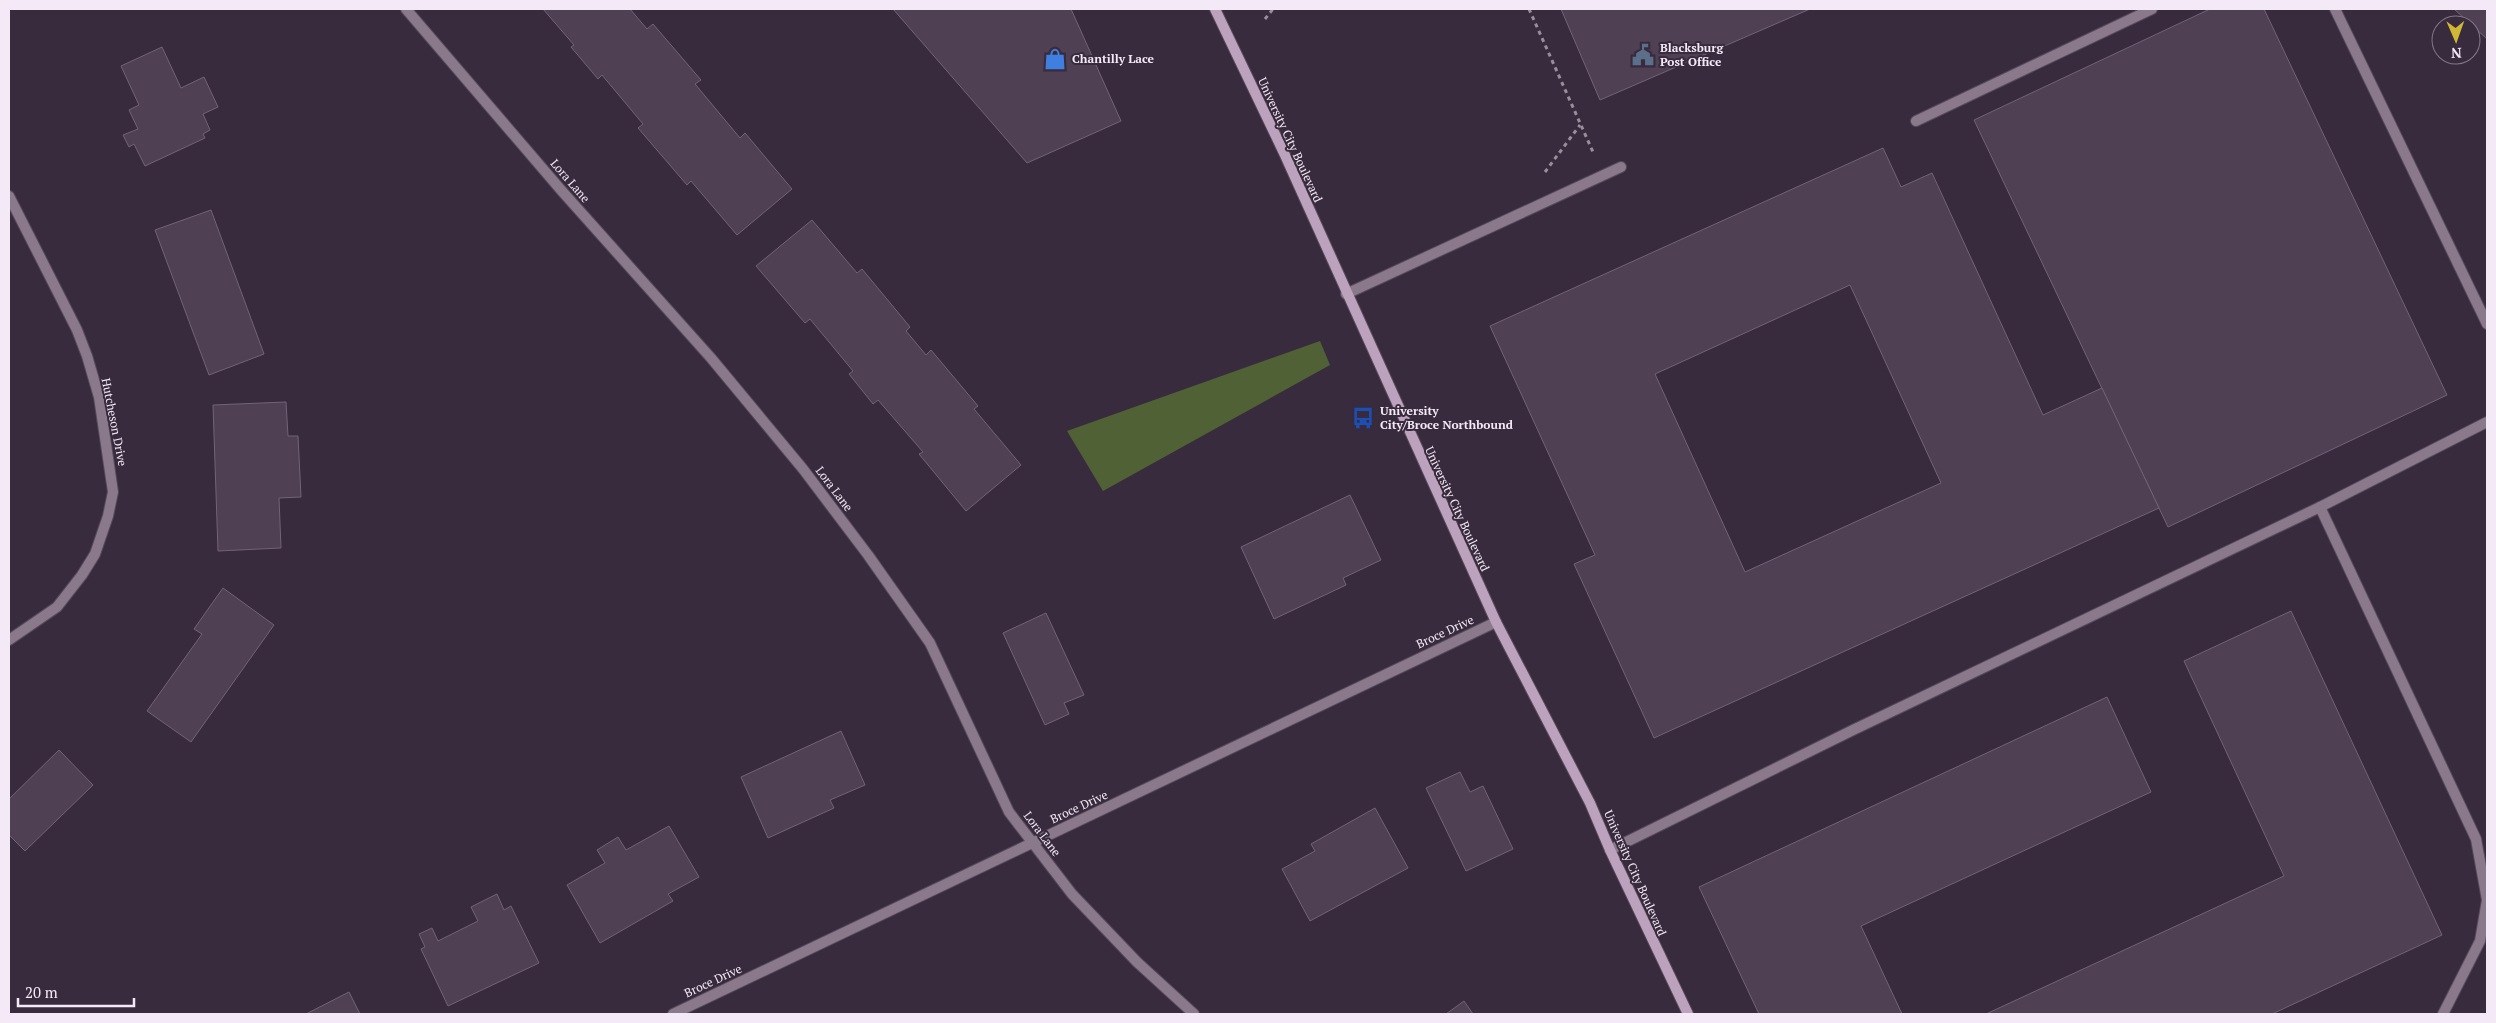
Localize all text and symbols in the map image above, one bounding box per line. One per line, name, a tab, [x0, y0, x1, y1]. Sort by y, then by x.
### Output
north arrow	[2431, 15, 2481, 65]
place label: Blacksburg Post Office	[1660, 40, 1723, 69]
public building icon: Blacksburg Post Office	[1630, 42, 1656, 68]
text: N	[2450, 44, 2462, 63]
shop icon: Chantilly Lace	[1042, 46, 1068, 72]
place label: Chantilly Lace	[1072, 51, 1155, 66]
street label: University City Boulevard	[1255, 75, 1326, 205]
street label: Lora Lane	[547, 156, 593, 205]
street label: Hutcheson Drive	[99, 377, 130, 467]
place label: University City/Broce Northbound	[1380, 403, 1514, 432]
bus stop icon: University City/Broce Northbound	[1350, 405, 1376, 431]
street label: University City Boulevard	[1422, 444, 1493, 574]
street label: Lora Lane	[813, 463, 856, 514]
street label: Broce Drive	[1414, 612, 1476, 651]
street label: Broce Drive	[1048, 787, 1110, 826]
street label: Lora Lane	[1021, 808, 1064, 859]
street label: University City Boulevard	[1601, 808, 1670, 938]
street label: Broce Drive	[682, 961, 744, 1000]
scale bar	[18, 976, 134, 1008]
text: 20 m	[25, 982, 58, 1002]

